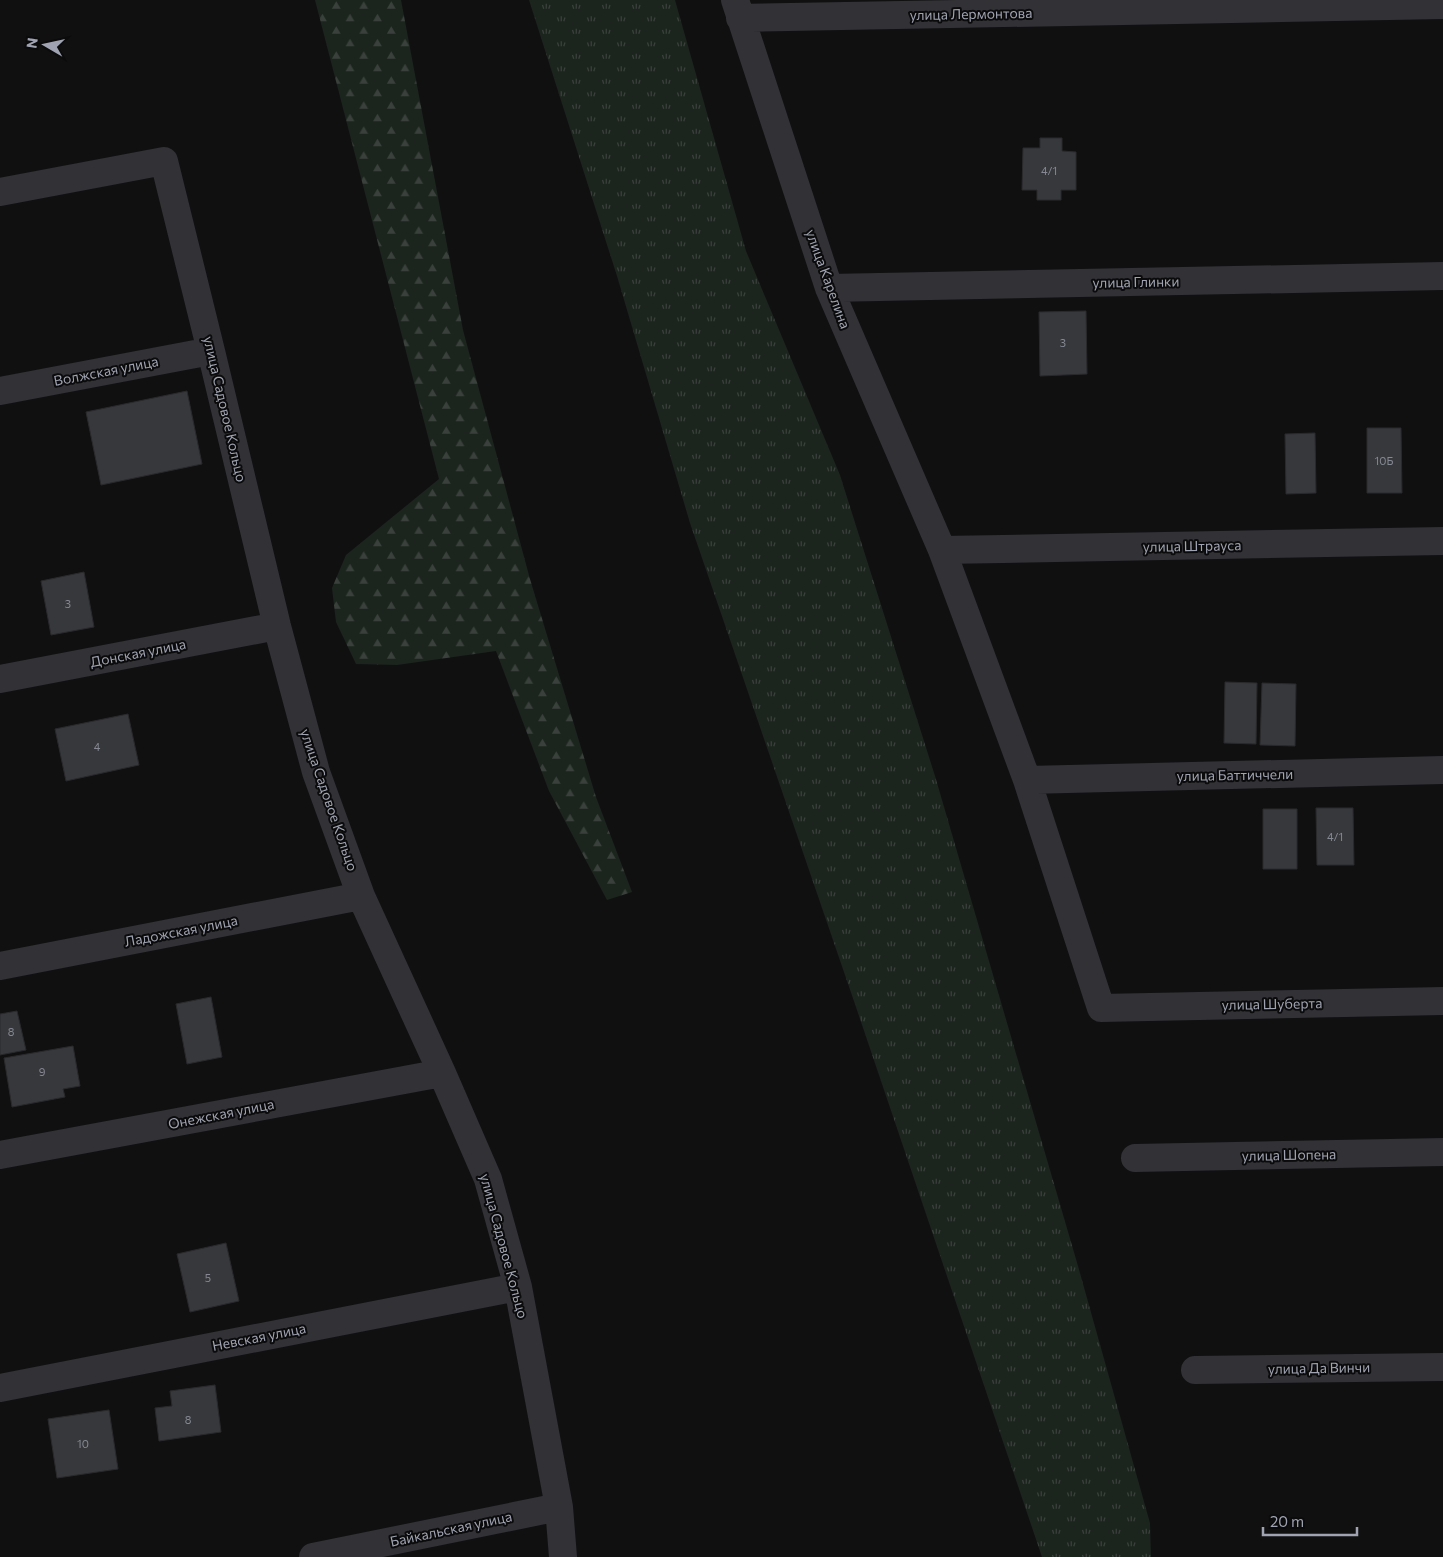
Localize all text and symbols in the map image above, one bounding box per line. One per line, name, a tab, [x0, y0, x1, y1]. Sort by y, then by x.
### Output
street label: улица Лермонтова	[909, 4, 1033, 23]
north arrow	[20, 20, 70, 70]
text: N	[22, 36, 41, 49]
house number: 4/1	[1041, 164, 1057, 177]
street label: улица Карелина	[803, 227, 854, 331]
street label: улица Глинки	[1092, 272, 1180, 291]
street label: улица Садовое Кольцо	[200, 334, 251, 483]
house number: 3	[1060, 336, 1066, 349]
street label: Волжская улица	[52, 352, 160, 389]
house number: 10Б	[1375, 454, 1393, 467]
street label: улица Штрауса	[1143, 536, 1241, 555]
house number: 3	[65, 597, 71, 610]
street label: Донская улица	[89, 635, 187, 670]
street label: улица Садовое Кольцо	[297, 727, 362, 873]
house number: 4	[94, 740, 101, 753]
street label: улица Баттиччели	[1177, 765, 1293, 784]
house number: 4/1	[1327, 830, 1343, 843]
street label: Ладожская улица	[123, 911, 239, 950]
street label: улица Шуберта	[1222, 994, 1322, 1013]
house number: 8	[8, 1025, 15, 1038]
house number: 9	[39, 1065, 46, 1078]
street label: Онежская улица	[166, 1095, 275, 1132]
street label: улица Шопена	[1242, 1145, 1336, 1164]
street label: улица Садовое Кольцо	[477, 1172, 532, 1320]
house number: 5	[205, 1271, 211, 1284]
street label: Невская улица	[211, 1319, 307, 1354]
street label: улица Да Винчи	[1268, 1358, 1370, 1377]
house number: 8	[185, 1413, 192, 1426]
house number: 10	[77, 1437, 89, 1450]
scale bar	[1263, 1504, 1357, 1536]
street label: Байкальская улица	[388, 1507, 513, 1550]
text: 20 m	[1270, 1512, 1304, 1530]

